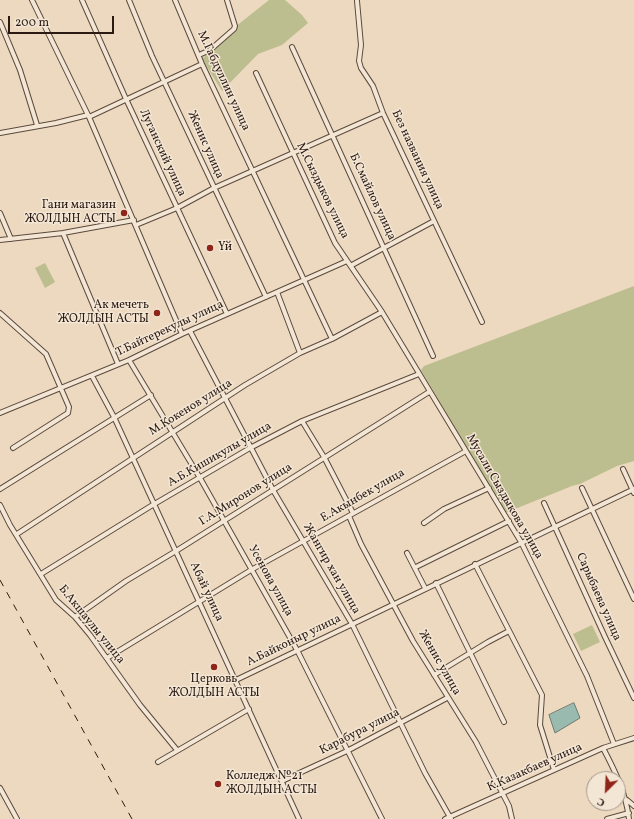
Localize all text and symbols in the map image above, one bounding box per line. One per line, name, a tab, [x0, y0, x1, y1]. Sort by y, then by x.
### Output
scale bar	[10, 8, 116, 34]
text: 200 m	[15, 15, 49, 31]
street label: М.Габдуллин улица	[194, 29, 252, 133]
street label: Луганский улица	[135, 107, 189, 199]
street label: Без названия улица	[388, 108, 446, 212]
street label: Женис улица	[184, 109, 226, 181]
street label: М.Сыздыков улица	[293, 141, 351, 241]
street label: Б.Смайлов улица	[346, 151, 398, 243]
place label: Гани магазин ЖОЛДЫН АСТЫ	[25, 199, 116, 227]
marker: Гани магазин ЖОЛДЫН АСТЫ	[119, 208, 129, 218]
place label: Үй	[218, 241, 232, 255]
marker: Үй	[205, 243, 215, 253]
street label: Т.Байтерекулы улица	[114, 298, 226, 360]
place label: Ак мечеть ЖОЛДЫН АСТЫ	[58, 299, 149, 327]
marker: Ак мечеть ЖОЛДЫН АСТЫ	[152, 308, 162, 318]
street label: М.Кокенов улица	[147, 377, 235, 439]
street label: А.Б.Кишикулы улица	[166, 419, 274, 491]
street label: Мусали Сыздыкова улица	[462, 432, 546, 562]
street label: Г.А.Миронов улица	[197, 460, 295, 530]
street label: Е.Акынбек улица	[318, 466, 408, 526]
street label: Жангир хан улица	[299, 521, 363, 617]
street label: Усенова улица	[244, 543, 296, 619]
street label: Сарыбаева улица	[572, 551, 624, 643]
street label: Абай улица	[186, 560, 226, 624]
street label: Б.Акшаулы улица	[55, 583, 127, 667]
street label: А.Байконыр улица	[245, 612, 343, 670]
street label: Женис улица	[415, 628, 463, 698]
marker: Церковь ЖОЛДЫН АСТЫ	[209, 662, 219, 672]
place label: Церковь ЖОЛДЫН АСТЫ	[168, 673, 260, 701]
street label: Карабура улица	[318, 706, 402, 758]
street label: К.Казакбаев улица	[485, 741, 585, 795]
place label: Колледж №21 ЖОЛДЫН АСТЫ	[226, 770, 317, 798]
north arrow	[586, 771, 626, 811]
marker: Колледж №21 ЖОЛДЫН АСТЫ	[213, 779, 223, 789]
text: С	[595, 793, 608, 810]

